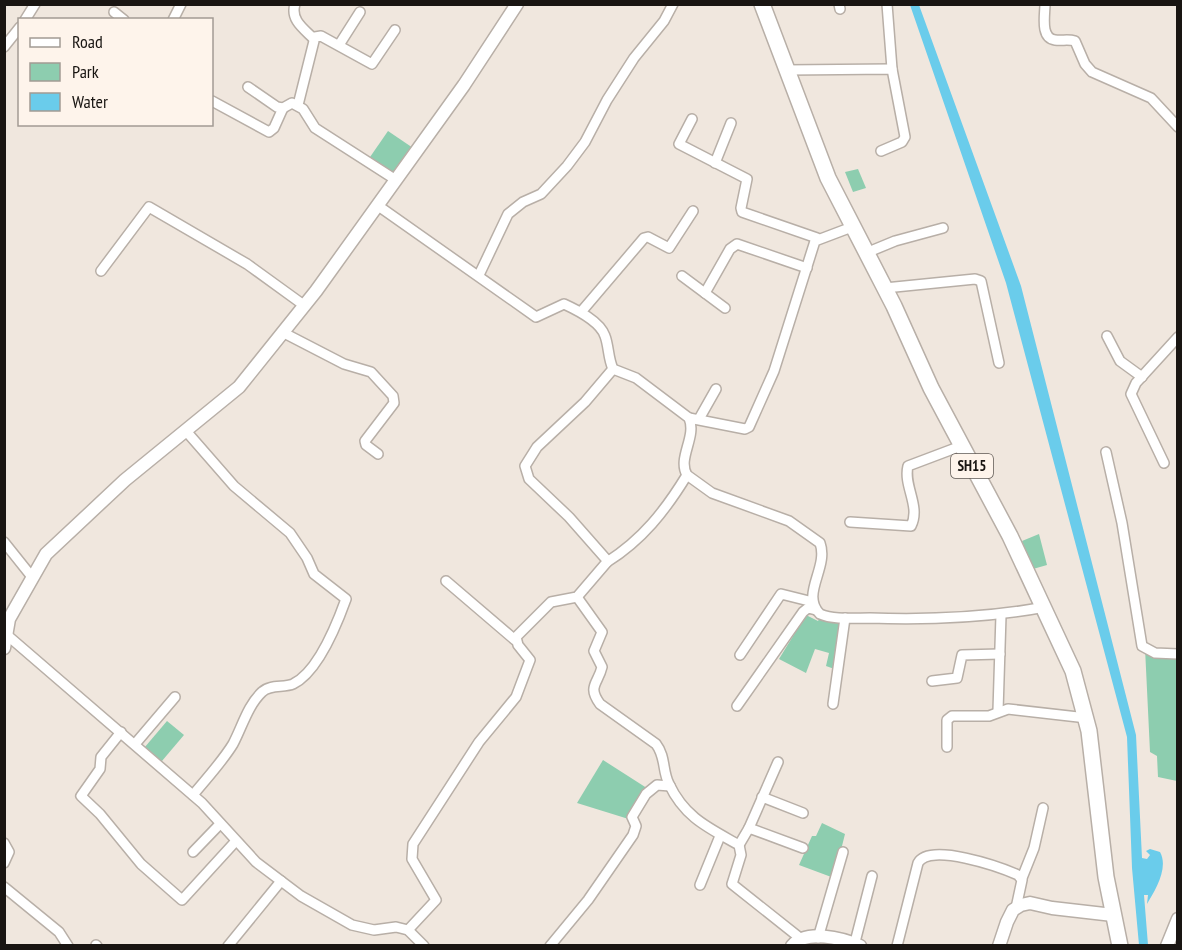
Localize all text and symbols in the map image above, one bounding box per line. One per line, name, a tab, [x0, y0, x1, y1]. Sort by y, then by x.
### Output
legend	[18, 18, 213, 126]
text: Road	[72, 30, 103, 53]
text: Park	[72, 60, 99, 83]
text: Water	[72, 90, 108, 113]
road number: SH15	[951, 454, 993, 478]

